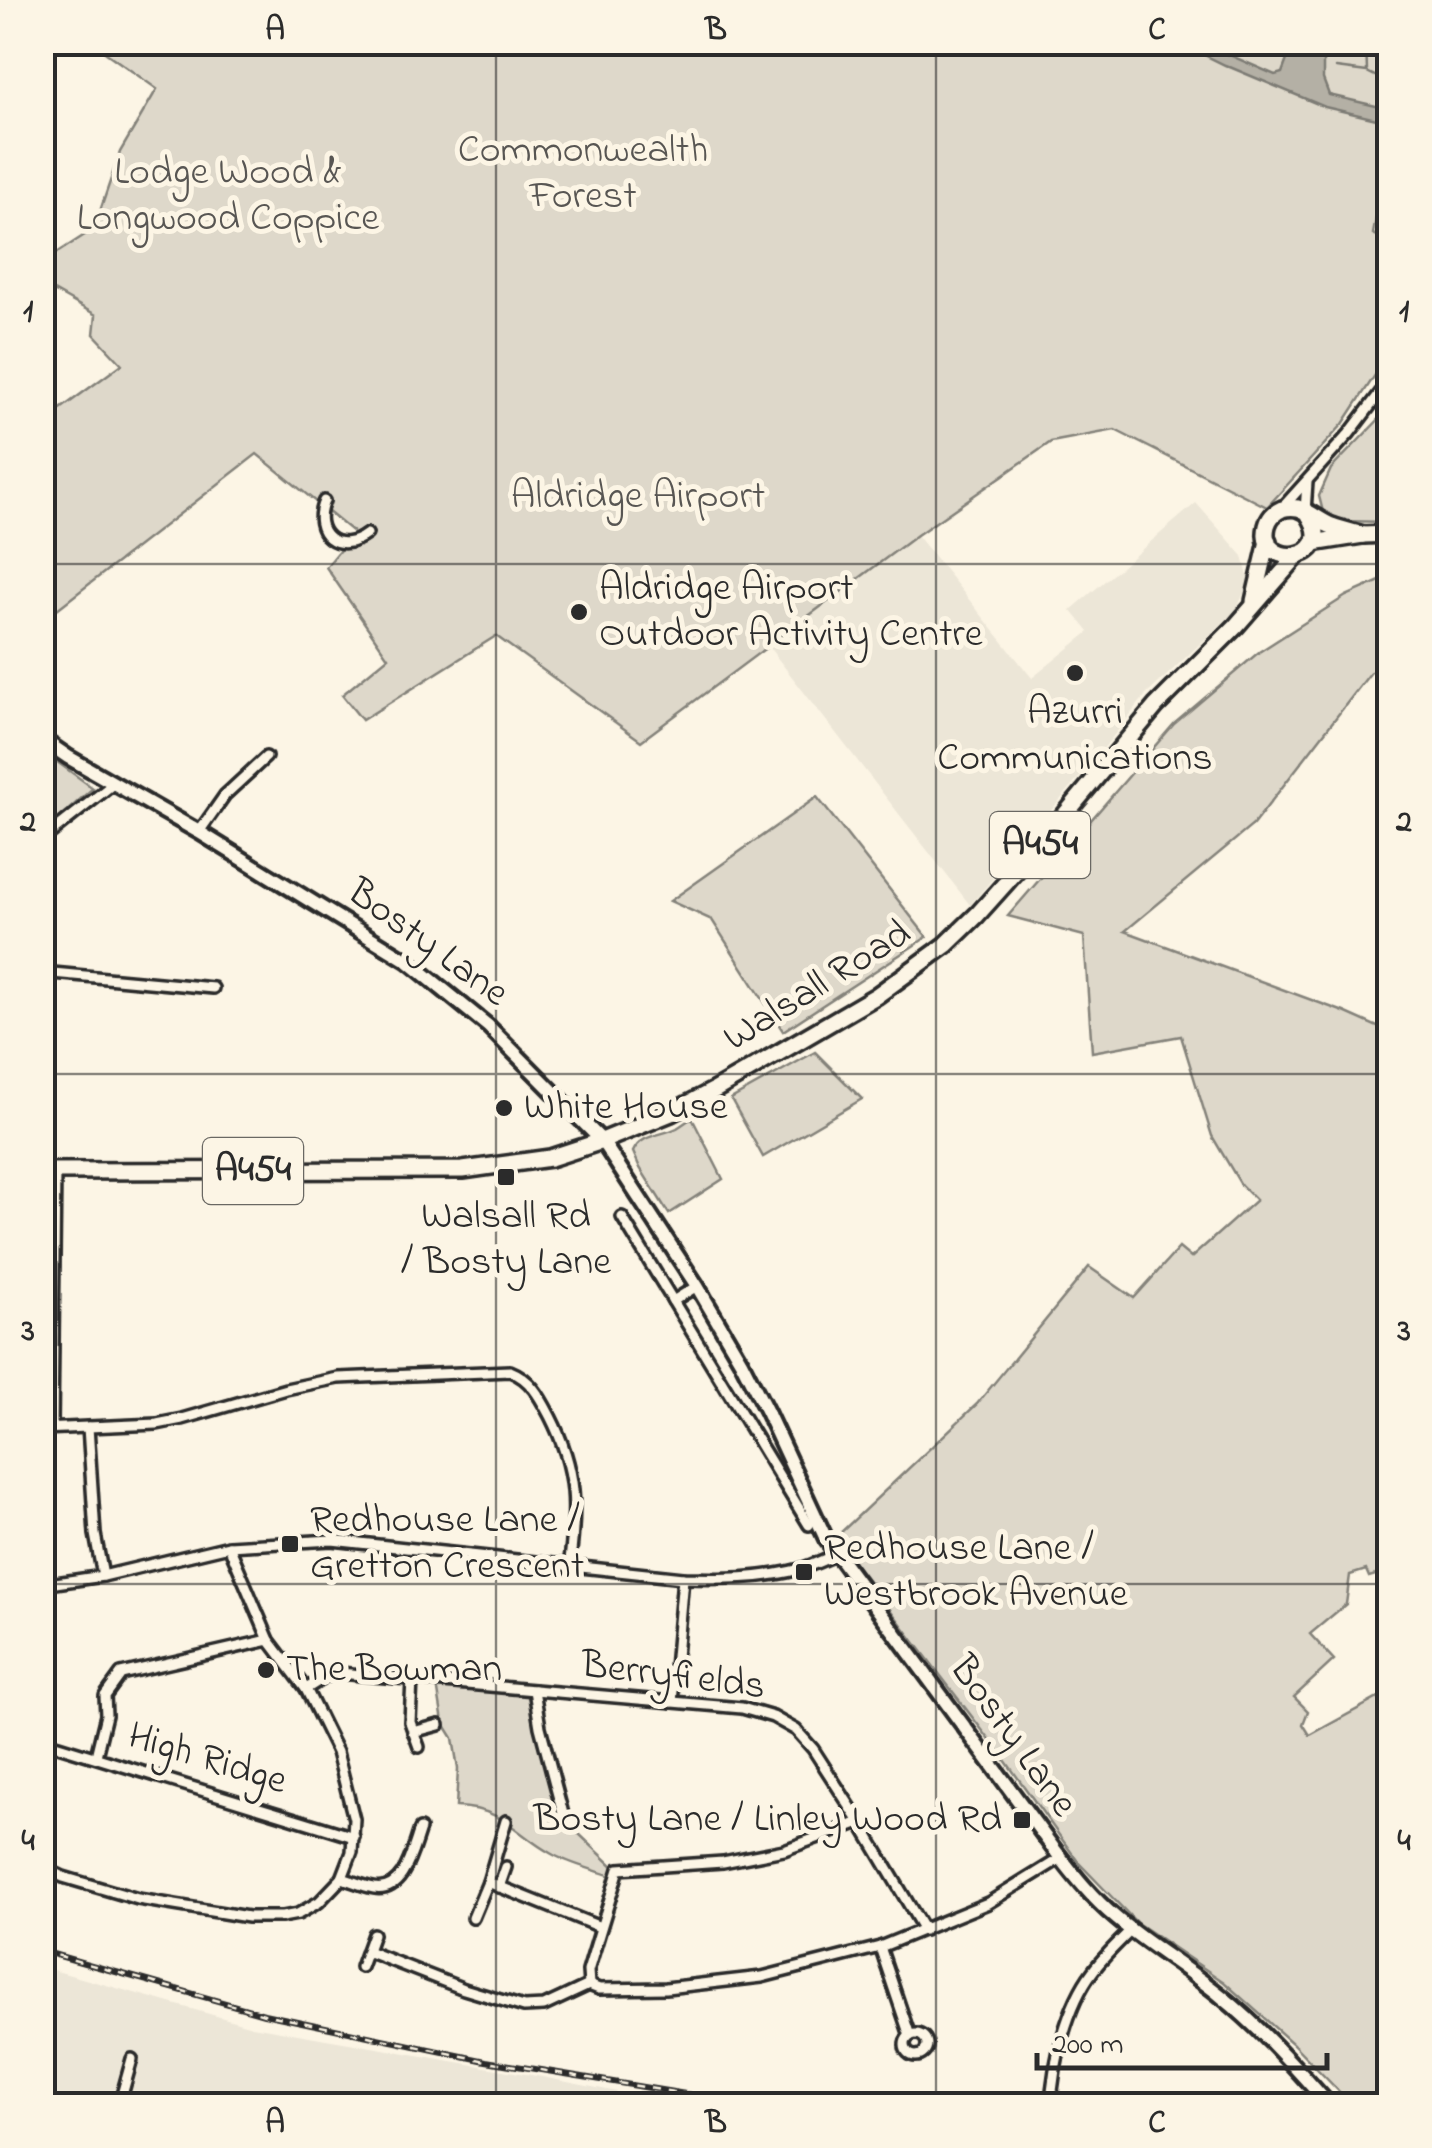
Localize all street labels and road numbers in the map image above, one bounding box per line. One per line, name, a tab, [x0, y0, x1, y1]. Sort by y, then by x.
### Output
road number: A454	[990, 812, 1090, 878]
street label: Bosty Lane	[333, 864, 520, 1023]
street label: Walsall Road	[713, 906, 923, 1068]
road number: A454	[203, 1138, 303, 1204]
street label: Berryfields	[577, 1636, 768, 1718]
street label: Bosty Lane	[932, 1643, 1091, 1830]
street label: High Ridge	[120, 1708, 294, 1812]

